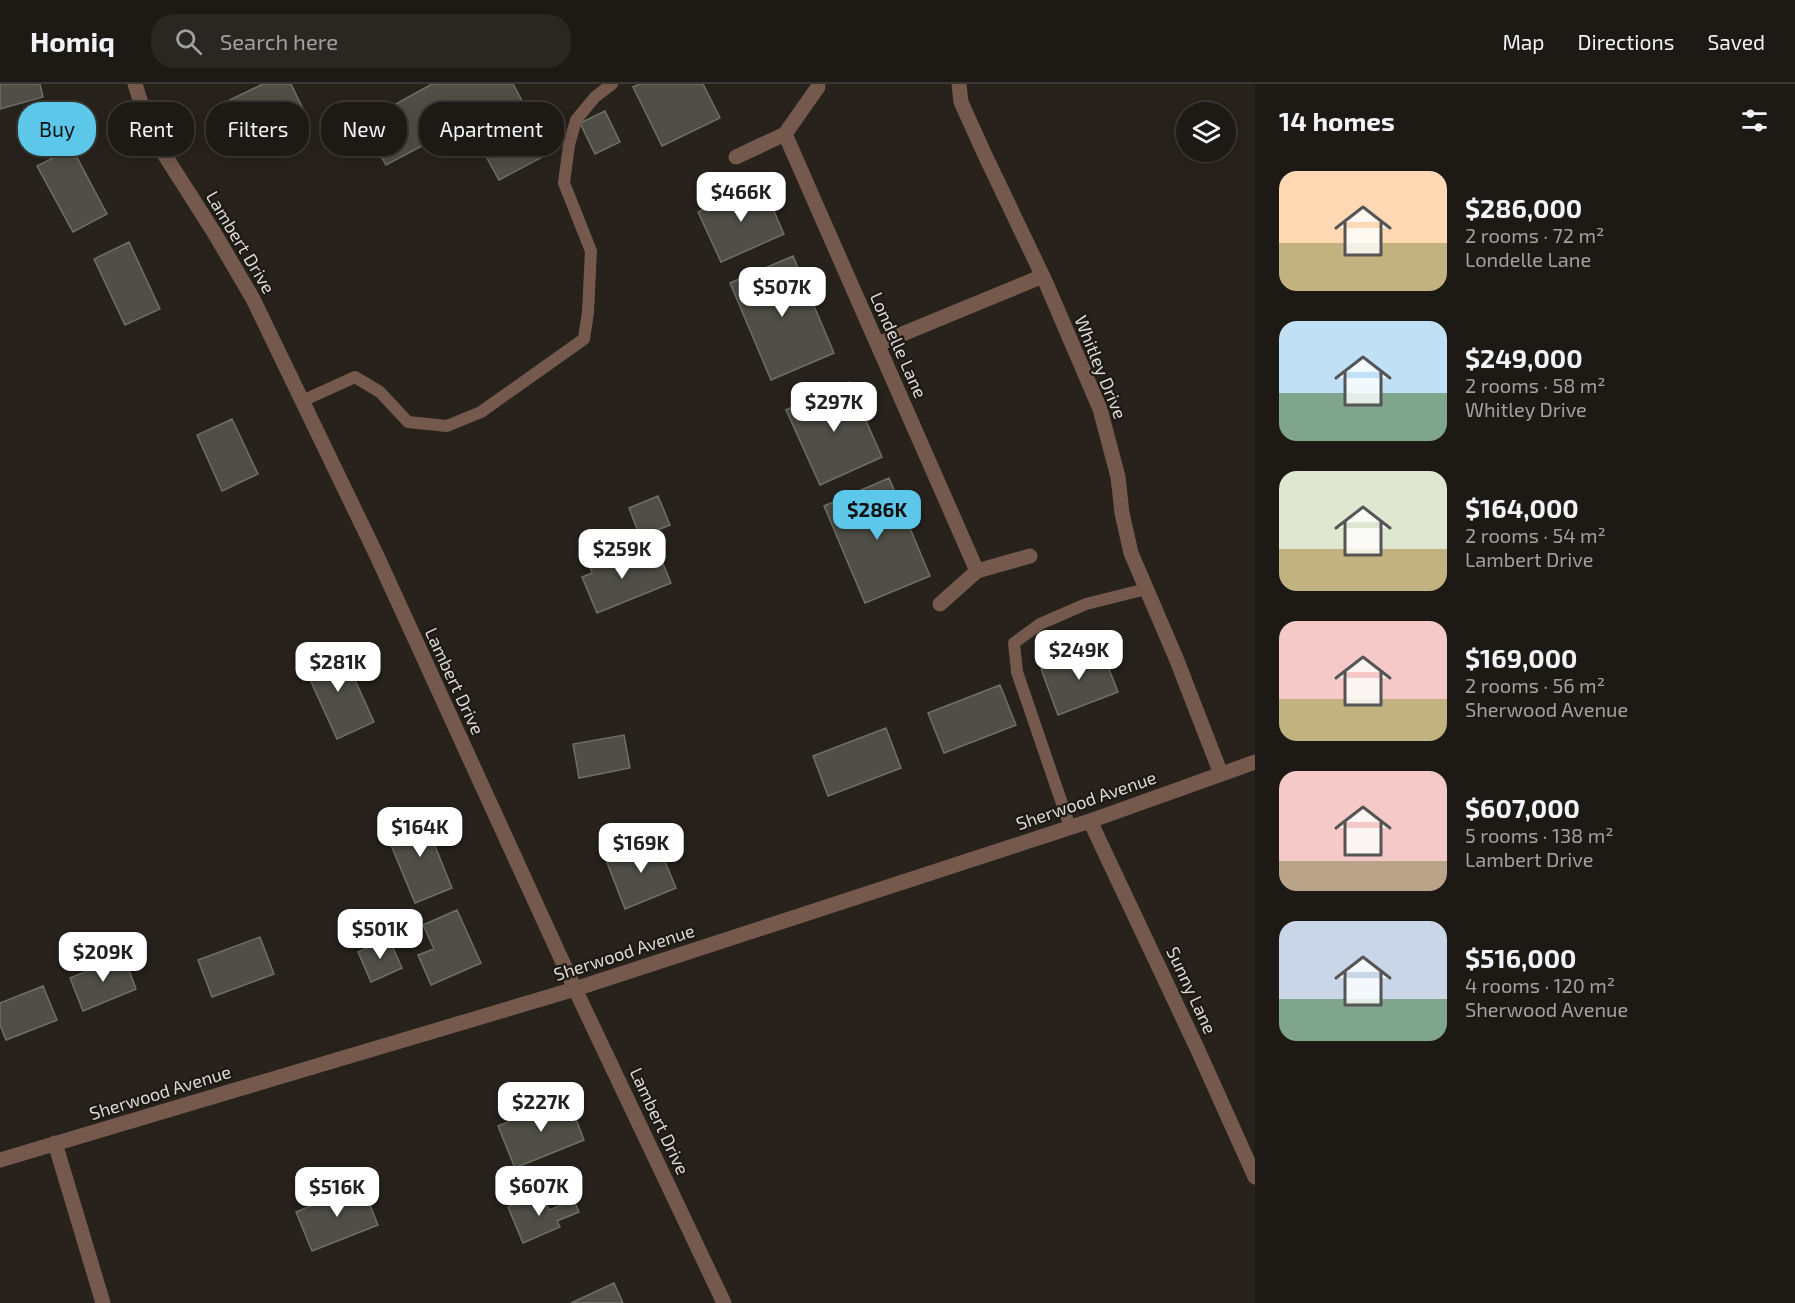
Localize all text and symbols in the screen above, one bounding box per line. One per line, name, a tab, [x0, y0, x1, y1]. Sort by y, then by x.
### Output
search box	[151, 14, 571, 68]
text: Homiq	[30, 24, 115, 58]
icon: search	[172, 25, 205, 58]
text: Search here	[220, 28, 338, 54]
text: Map	[1502, 29, 1545, 54]
text: Directions	[1578, 29, 1674, 54]
text: Saved	[1707, 29, 1765, 54]
chip: Buy	[18, 102, 96, 156]
chip: Rent	[108, 102, 194, 156]
chip: Filters	[206, 102, 309, 156]
chip: New	[321, 102, 407, 156]
chip: Apartment	[419, 102, 564, 156]
map controls	[1176, 102, 1236, 162]
button: layers	[1176, 102, 1236, 162]
icon: filters	[1738, 104, 1771, 137]
text: 14 homes	[1279, 105, 1395, 136]
pin: $466K	[699, 172, 783, 223]
text: $466K	[711, 179, 771, 203]
street label: Lambert Drive	[202, 187, 280, 297]
text: $286,000	[1465, 192, 1582, 223]
icon: home	[1327, 195, 1399, 267]
text: 2 rooms · 72 m²	[1465, 223, 1604, 247]
text: Londelle Lane	[1465, 247, 1591, 271]
pin: $507K	[740, 267, 824, 318]
text: $507K	[753, 274, 811, 298]
street label: Londelle Lane	[866, 289, 932, 401]
street label: Whitley Drive	[1070, 312, 1132, 422]
text: $249,000	[1465, 342, 1583, 373]
icon: home	[1327, 345, 1399, 417]
text: 2 rooms · 58 m²	[1465, 373, 1606, 397]
pin: $297K	[792, 382, 876, 433]
text: $297K	[805, 389, 863, 413]
text: Whitley Drive	[1465, 397, 1587, 421]
pin: $286K	[835, 490, 919, 541]
text: $164,000	[1465, 492, 1579, 523]
icon: home	[1327, 495, 1399, 567]
text: $286K	[847, 497, 907, 521]
text: 2 rooms · 54 m²	[1465, 523, 1606, 547]
pin: $259K	[580, 529, 664, 580]
text: $259K	[593, 536, 651, 560]
text: Lambert Drive	[1465, 547, 1594, 571]
street label: Lambert Drive	[421, 624, 489, 738]
pin: $249K	[1037, 630, 1121, 681]
text: $249K	[1049, 637, 1109, 661]
pin: $281K	[296, 642, 380, 693]
text: $169,000	[1465, 642, 1578, 673]
icon: home	[1327, 645, 1399, 717]
text: $281K	[310, 649, 367, 673]
text: 2 rooms · 56 m²	[1465, 673, 1605, 697]
text: Sherwood Avenue	[1465, 697, 1628, 721]
street label: Sherwood Avenue	[1013, 766, 1159, 834]
text: $607,000	[1465, 792, 1580, 823]
icon: home	[1327, 795, 1399, 867]
pin: $164K	[378, 807, 462, 858]
text: $164K	[391, 814, 449, 838]
pin: $169K	[599, 823, 683, 874]
text: 5 rooms · 138 m²	[1465, 823, 1613, 847]
text: $169K	[613, 830, 669, 854]
text: Lambert Drive	[1465, 847, 1594, 871]
pin: $501K	[338, 909, 422, 960]
text: $501K	[352, 916, 408, 940]
street label: Sherwood Avenue	[551, 919, 697, 985]
pin: $209K	[61, 932, 145, 983]
text: $209K	[73, 939, 133, 963]
text: $516,000	[1465, 942, 1577, 973]
street label: Sunny Lane	[1162, 943, 1222, 1037]
icon: home	[1327, 945, 1399, 1017]
text: 4 rooms · 120 m²	[1465, 973, 1615, 997]
text: Sherwood Avenue	[1465, 997, 1628, 1021]
street label: Sherwood Avenue	[87, 1060, 233, 1124]
street label: Lambert Drive	[626, 1064, 694, 1178]
pin: $227K	[499, 1082, 583, 1133]
text: $227K	[512, 1089, 570, 1113]
pin: $607K	[497, 1166, 581, 1217]
pin: $516K	[295, 1167, 379, 1218]
text: $607K	[509, 1173, 569, 1197]
text: $516K	[309, 1174, 365, 1198]

